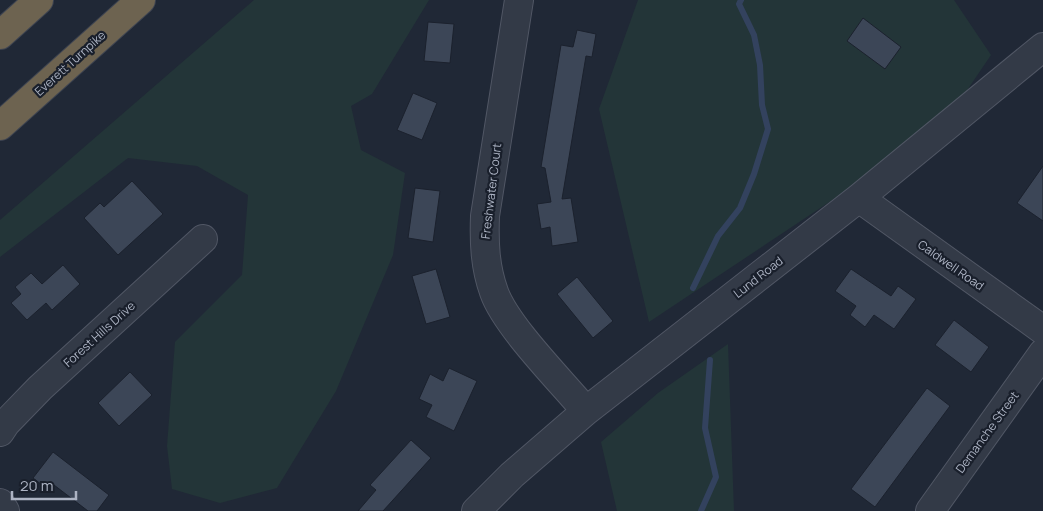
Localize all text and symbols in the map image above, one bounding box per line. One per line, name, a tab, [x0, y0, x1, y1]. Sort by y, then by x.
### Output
street label: Everett Turnpike	[31, 27, 109, 99]
street label: Freshwater Court	[477, 142, 505, 240]
street label: Caldwell Road	[914, 236, 988, 294]
street label: Lund Road	[730, 252, 786, 302]
street label: Forest Hills Drive	[59, 297, 139, 371]
street label: Demanche Street	[952, 388, 1023, 476]
scale bar	[12, 468, 76, 500]
text: 20 m	[20, 475, 53, 496]

